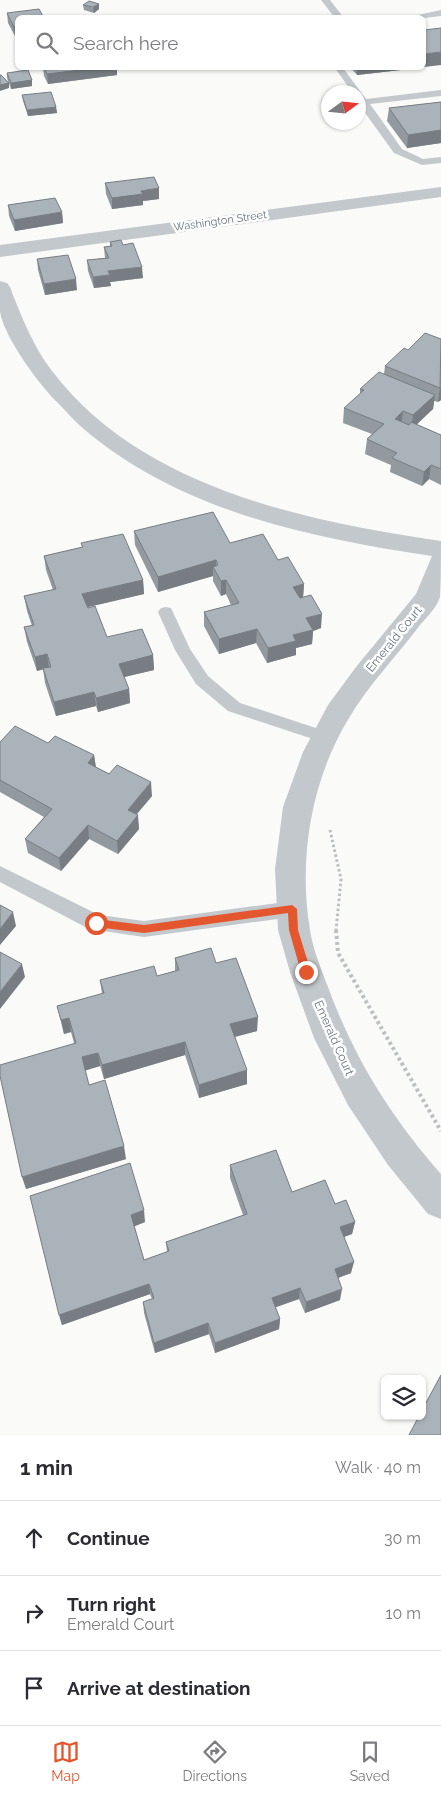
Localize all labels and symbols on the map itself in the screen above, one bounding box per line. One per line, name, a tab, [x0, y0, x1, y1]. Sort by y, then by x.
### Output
north arrow	[321, 85, 366, 130]
street label: Washington Street	[172, 208, 268, 234]
street label: Emerald Court	[363, 603, 425, 675]
route start	[85, 912, 108, 935]
route end	[295, 961, 318, 984]
street label: Emerald Court	[311, 998, 357, 1078]

